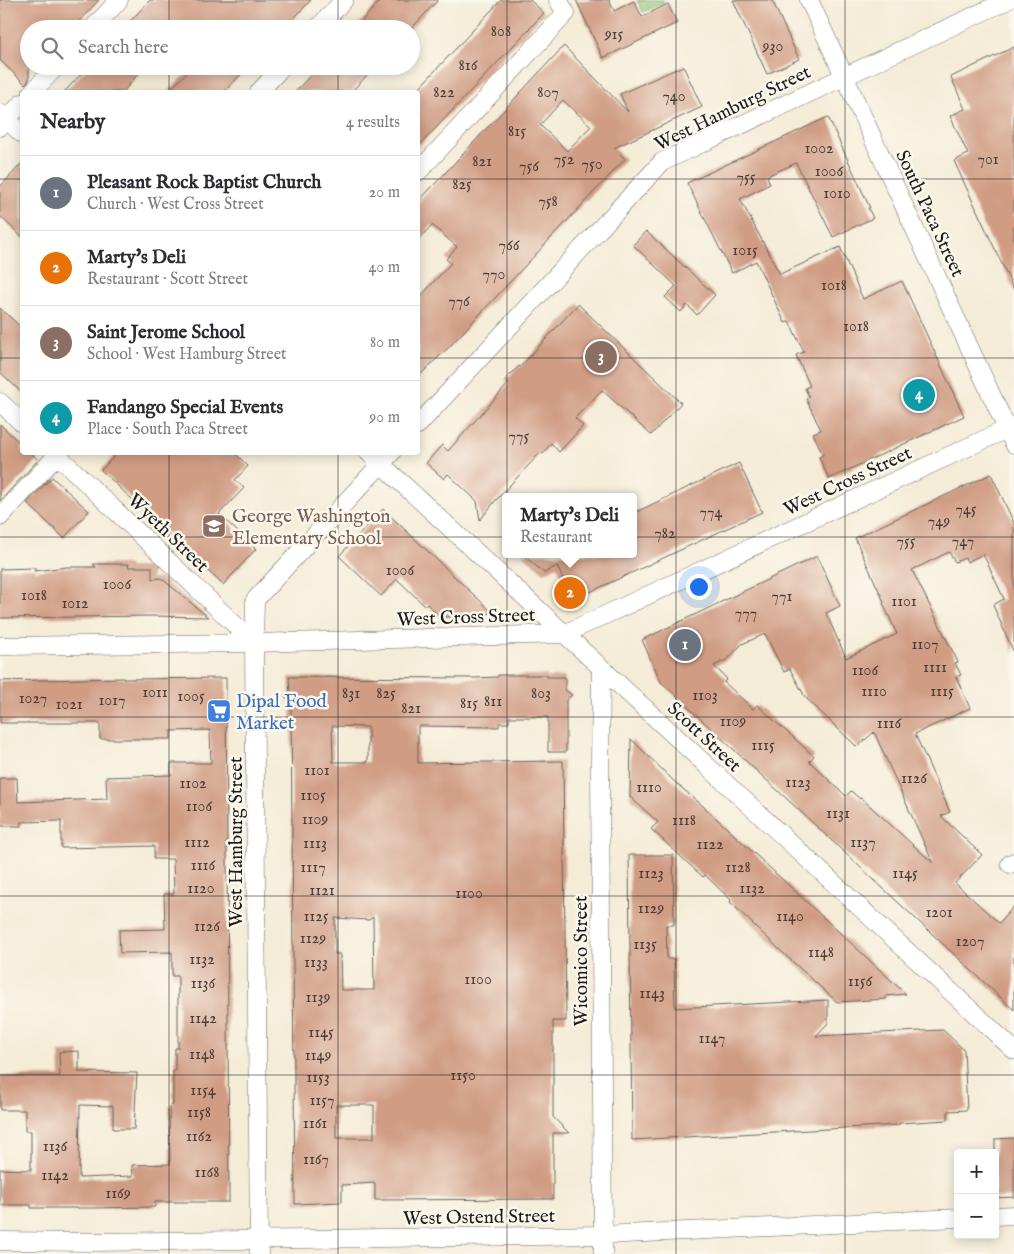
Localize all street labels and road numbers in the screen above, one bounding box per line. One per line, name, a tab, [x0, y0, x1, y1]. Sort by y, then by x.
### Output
street label: West Hamburg Street	[651, 60, 815, 157]
street label: South Paca Street	[889, 147, 969, 282]
street label: West Cross Street	[780, 441, 916, 522]
street label: Wyeth Street	[122, 489, 214, 578]
street label: West Cross Street	[396, 604, 536, 632]
street label: Scott Street	[662, 697, 746, 778]
street label: West Hamburg Street	[225, 756, 249, 927]
street label: Wicomico Street	[570, 895, 594, 1026]
street label: West Ostend Street	[403, 1205, 556, 1231]

